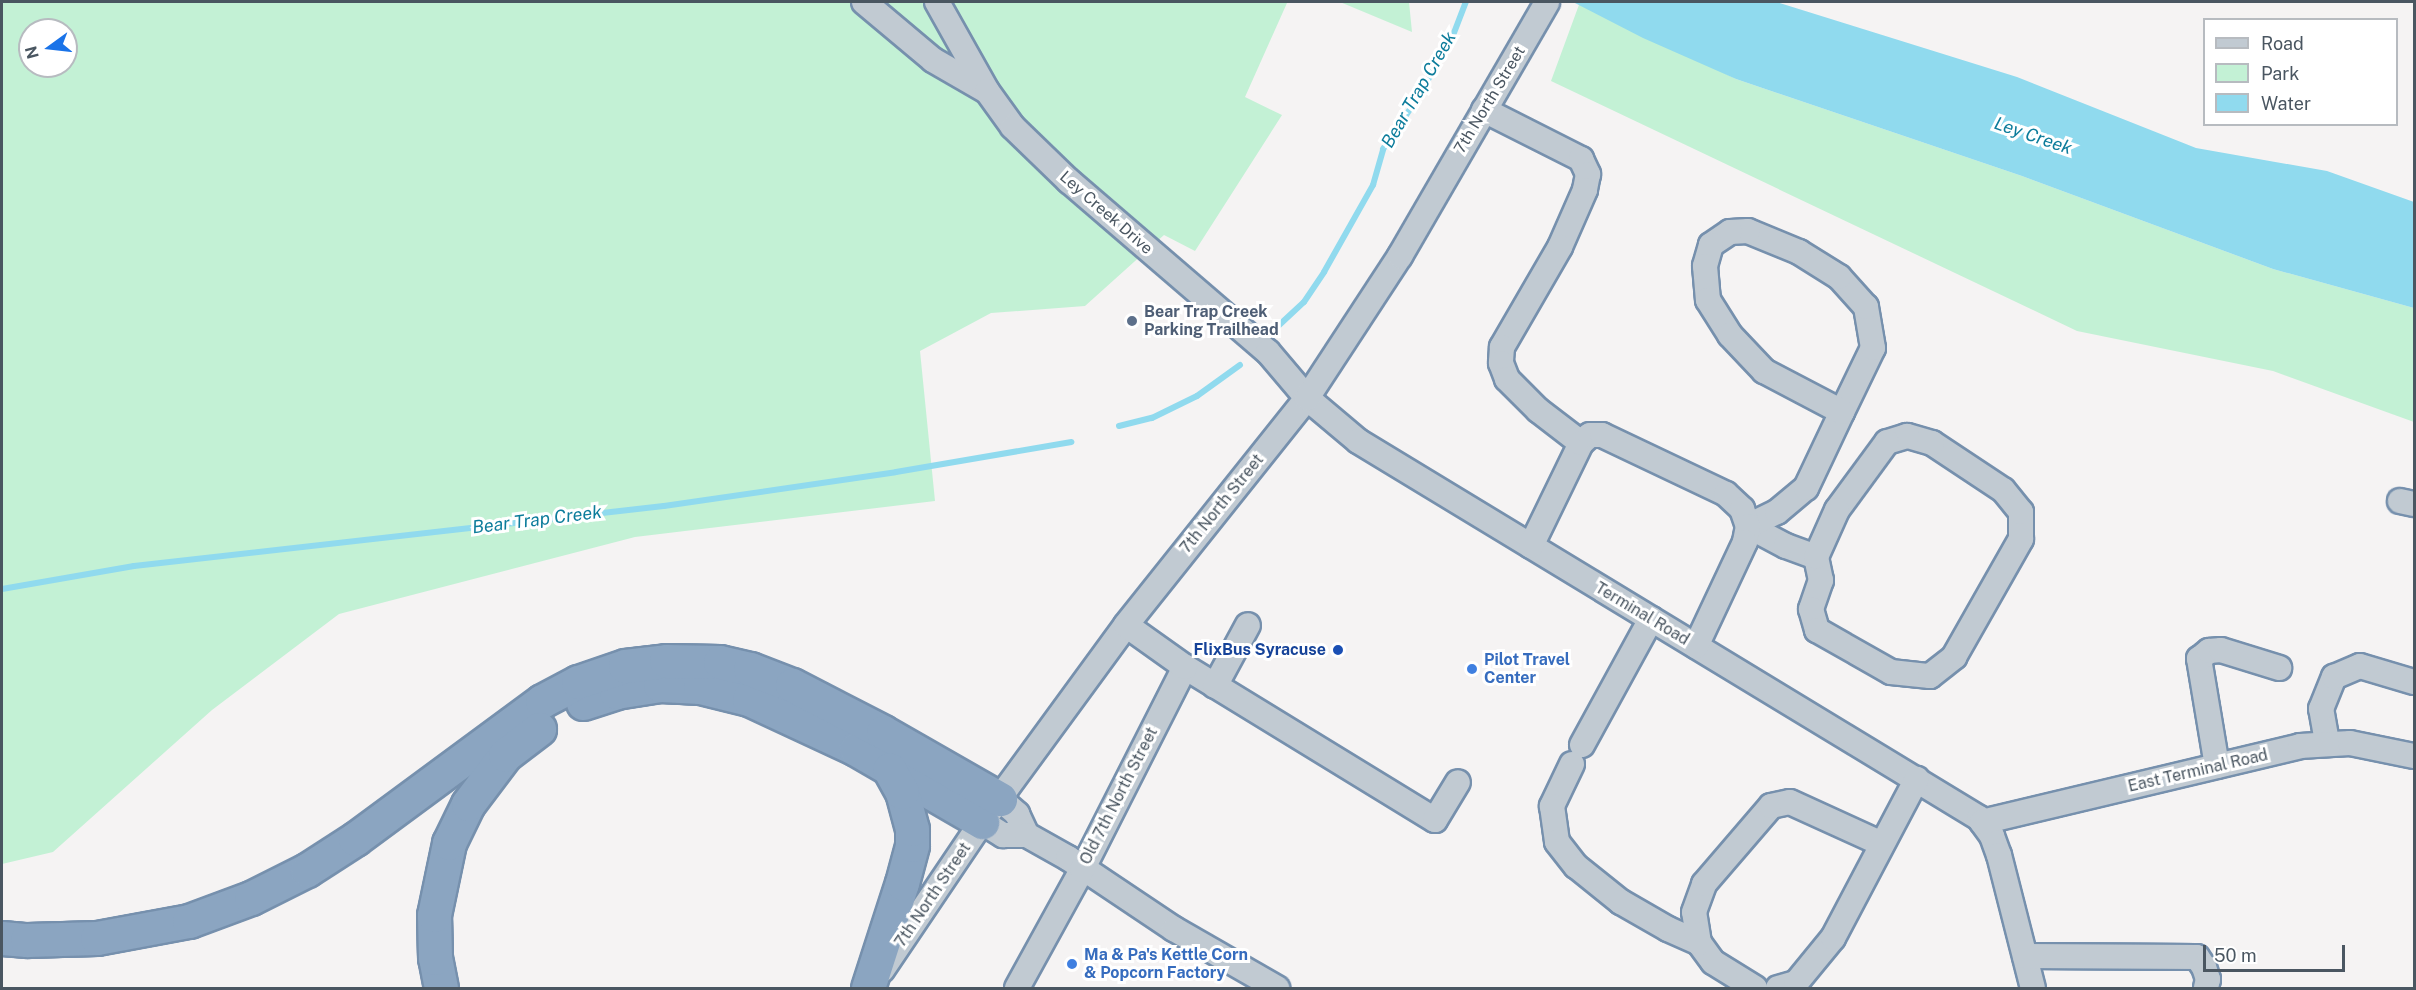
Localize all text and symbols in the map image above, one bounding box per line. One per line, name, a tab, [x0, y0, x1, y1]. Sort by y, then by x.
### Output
north arrow	[18, 18, 78, 78]
legend	[2203, 18, 2398, 126]
water label: Bear Trap Creek	[1377, 28, 1461, 152]
text: Road	[2261, 33, 2304, 54]
street label: 7th North Street	[1450, 43, 1530, 157]
text: N	[21, 44, 43, 61]
text: Park	[2261, 63, 2299, 84]
text: Water	[2261, 93, 2311, 114]
water label: Ley Creek	[1991, 113, 2075, 159]
street label: Ley Creek Drive	[1056, 167, 1156, 259]
place label: Bear Trap Creek Parking Trailhead	[1144, 302, 1279, 340]
marker: Bear Trap Creek Parking Trailhead	[1125, 314, 1139, 328]
street label: 7th North Street	[1176, 451, 1268, 557]
water label: Bear Trap Creek	[471, 501, 603, 539]
street label: Terminal Road	[1592, 578, 1692, 650]
place label: FlixBus Syracuse	[1193, 640, 1326, 660]
marker: FlixBus Syracuse	[1331, 643, 1345, 657]
place label: Pilot Travel Center	[1484, 650, 1570, 688]
marker: Pilot Travel Center	[1465, 662, 1479, 676]
street label: Old 7th North Street	[1076, 724, 1162, 868]
street label: East Terminal Road	[2126, 746, 2270, 796]
street label: 7th North Street	[891, 839, 975, 951]
scale bar	[2206, 933, 2348, 971]
place label: Ma & Pa's Kettle Corn & Popcorn Factory	[1084, 945, 1248, 983]
text: 50 m	[2214, 945, 2257, 966]
marker: Ma & Pa's Kettle Corn & Popcorn Factory	[1065, 957, 1079, 971]

